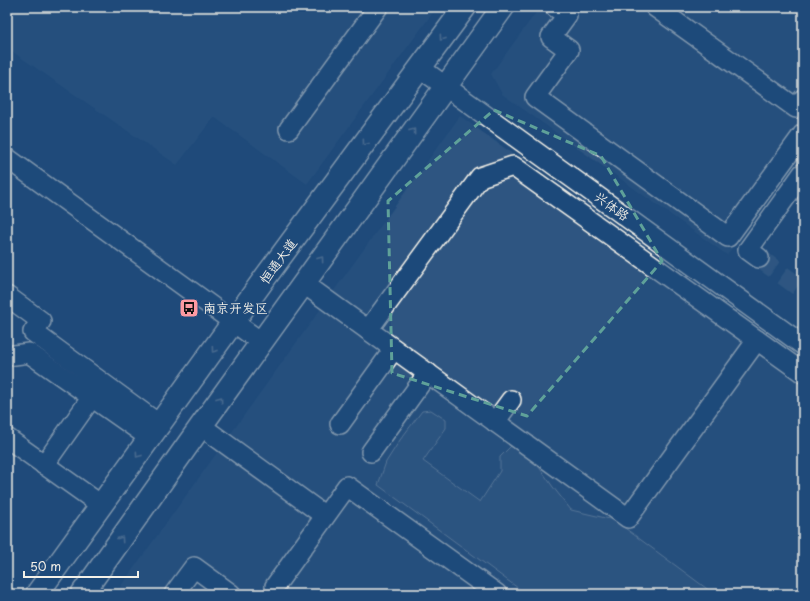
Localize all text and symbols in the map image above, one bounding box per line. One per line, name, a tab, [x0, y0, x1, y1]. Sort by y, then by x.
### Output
one-way arrow	[439, 34, 446, 41]
one-way arrow	[408, 128, 416, 135]
one-way arrow	[362, 139, 369, 146]
street label: 兴体路	[591, 186, 634, 225]
street label: 恒通大道	[255, 234, 301, 287]
one-way arrow	[316, 257, 323, 264]
bus stop icon: 南京开发区	[178, 297, 200, 319]
place label: 南京开发区	[203, 298, 268, 317]
one-way arrow	[212, 346, 219, 353]
one-way arrow	[215, 396, 223, 403]
one-way arrow	[136, 451, 143, 458]
one-way arrow	[116, 537, 123, 544]
scale bar	[24, 553, 138, 579]
text: 50 m	[30, 557, 61, 575]

